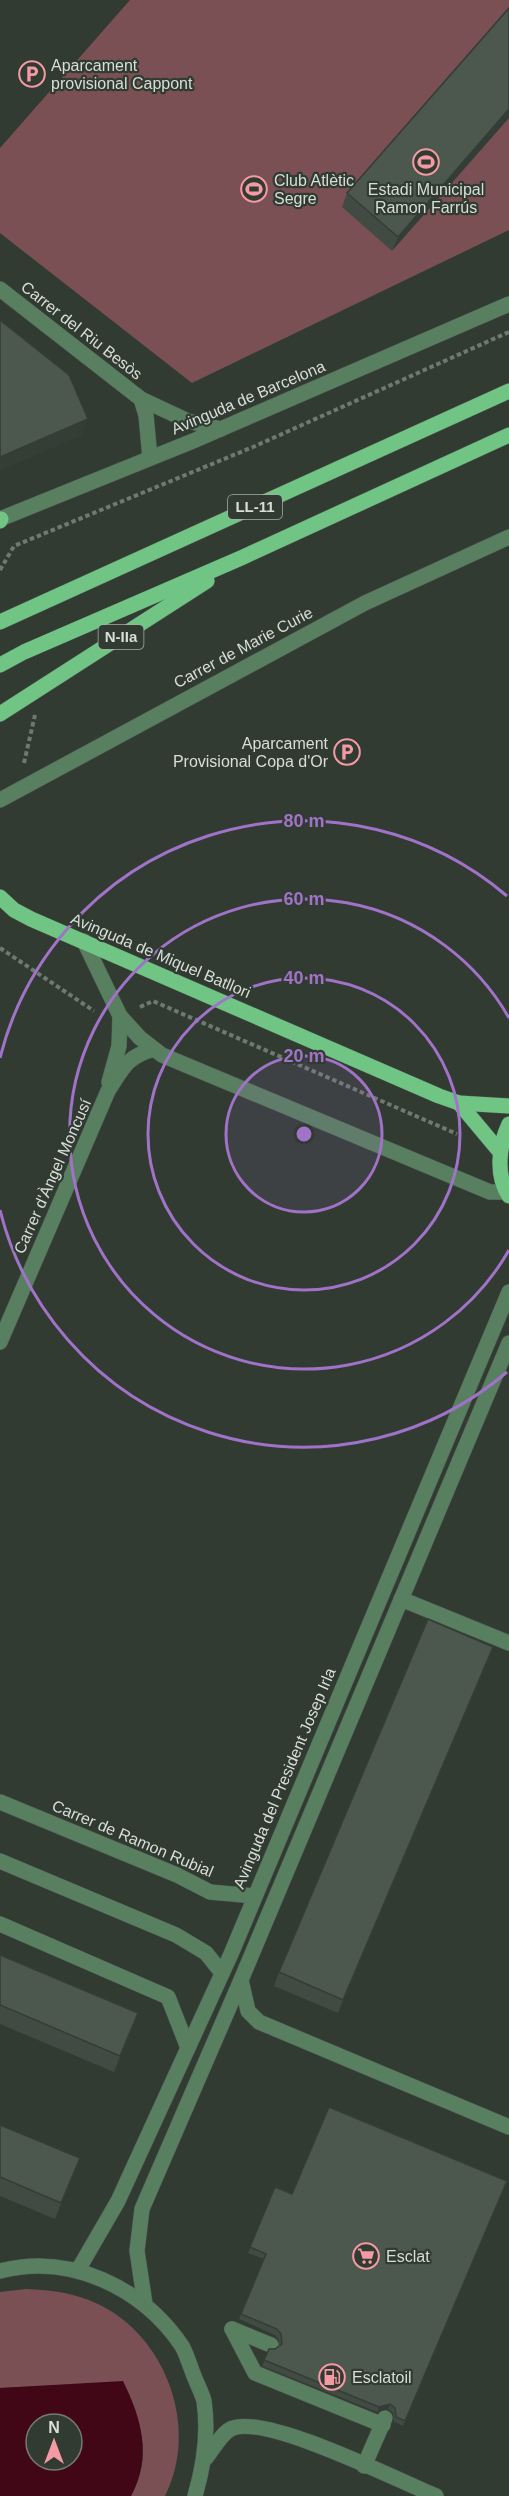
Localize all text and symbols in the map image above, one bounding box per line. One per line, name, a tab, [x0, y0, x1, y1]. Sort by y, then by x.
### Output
place label: Aparcament provisional Cappont	[51, 57, 193, 92]
parking icon: Aparcament provisional Cappont	[17, 59, 47, 89]
sports icon: Estadi Municipal Ramon Farrús	[411, 147, 441, 177]
place label: Club Atlètic Segre	[274, 172, 354, 207]
sports icon: Club Atlètic Segre	[239, 174, 269, 204]
place label: Estadi Municipal Ramon Farrús	[368, 181, 484, 216]
street label: Carrer del Riu Besòs	[18, 278, 145, 383]
street label: Avinguda de Barcelona	[169, 357, 328, 438]
road number: LL-11	[228, 495, 282, 519]
street label: Carrer de Marie Curie	[171, 604, 316, 691]
road number: N-IIa	[98, 625, 144, 649]
place label: Aparcament Provisional Copa d'Or	[173, 735, 329, 770]
parking icon: Aparcament Provisional Copa d'Or	[332, 737, 362, 767]
text: 80 m	[283, 811, 325, 831]
text: 60 m	[283, 889, 325, 909]
street label: Avinguda de Miquel Batllori	[68, 910, 253, 1001]
text: 40 m	[283, 968, 325, 988]
text: 20 m	[283, 1046, 325, 1066]
street label: Carrer d'Àngel Moncusí	[10, 1095, 95, 1256]
centre of rings	[294, 1124, 314, 1144]
street label: Avinguda del President Josep Irla	[230, 1665, 339, 1891]
street label: Carrer de Ramon Rubial	[50, 1797, 216, 1880]
supermarket icon: Esclat	[351, 2241, 381, 2271]
place label: Esclat	[386, 2248, 430, 2265]
fuel station icon: Esclatoil	[317, 2362, 347, 2392]
place label: Esclatoil	[352, 2369, 412, 2386]
north arrow	[24, 2412, 84, 2472]
text: N	[48, 2419, 60, 2436]

